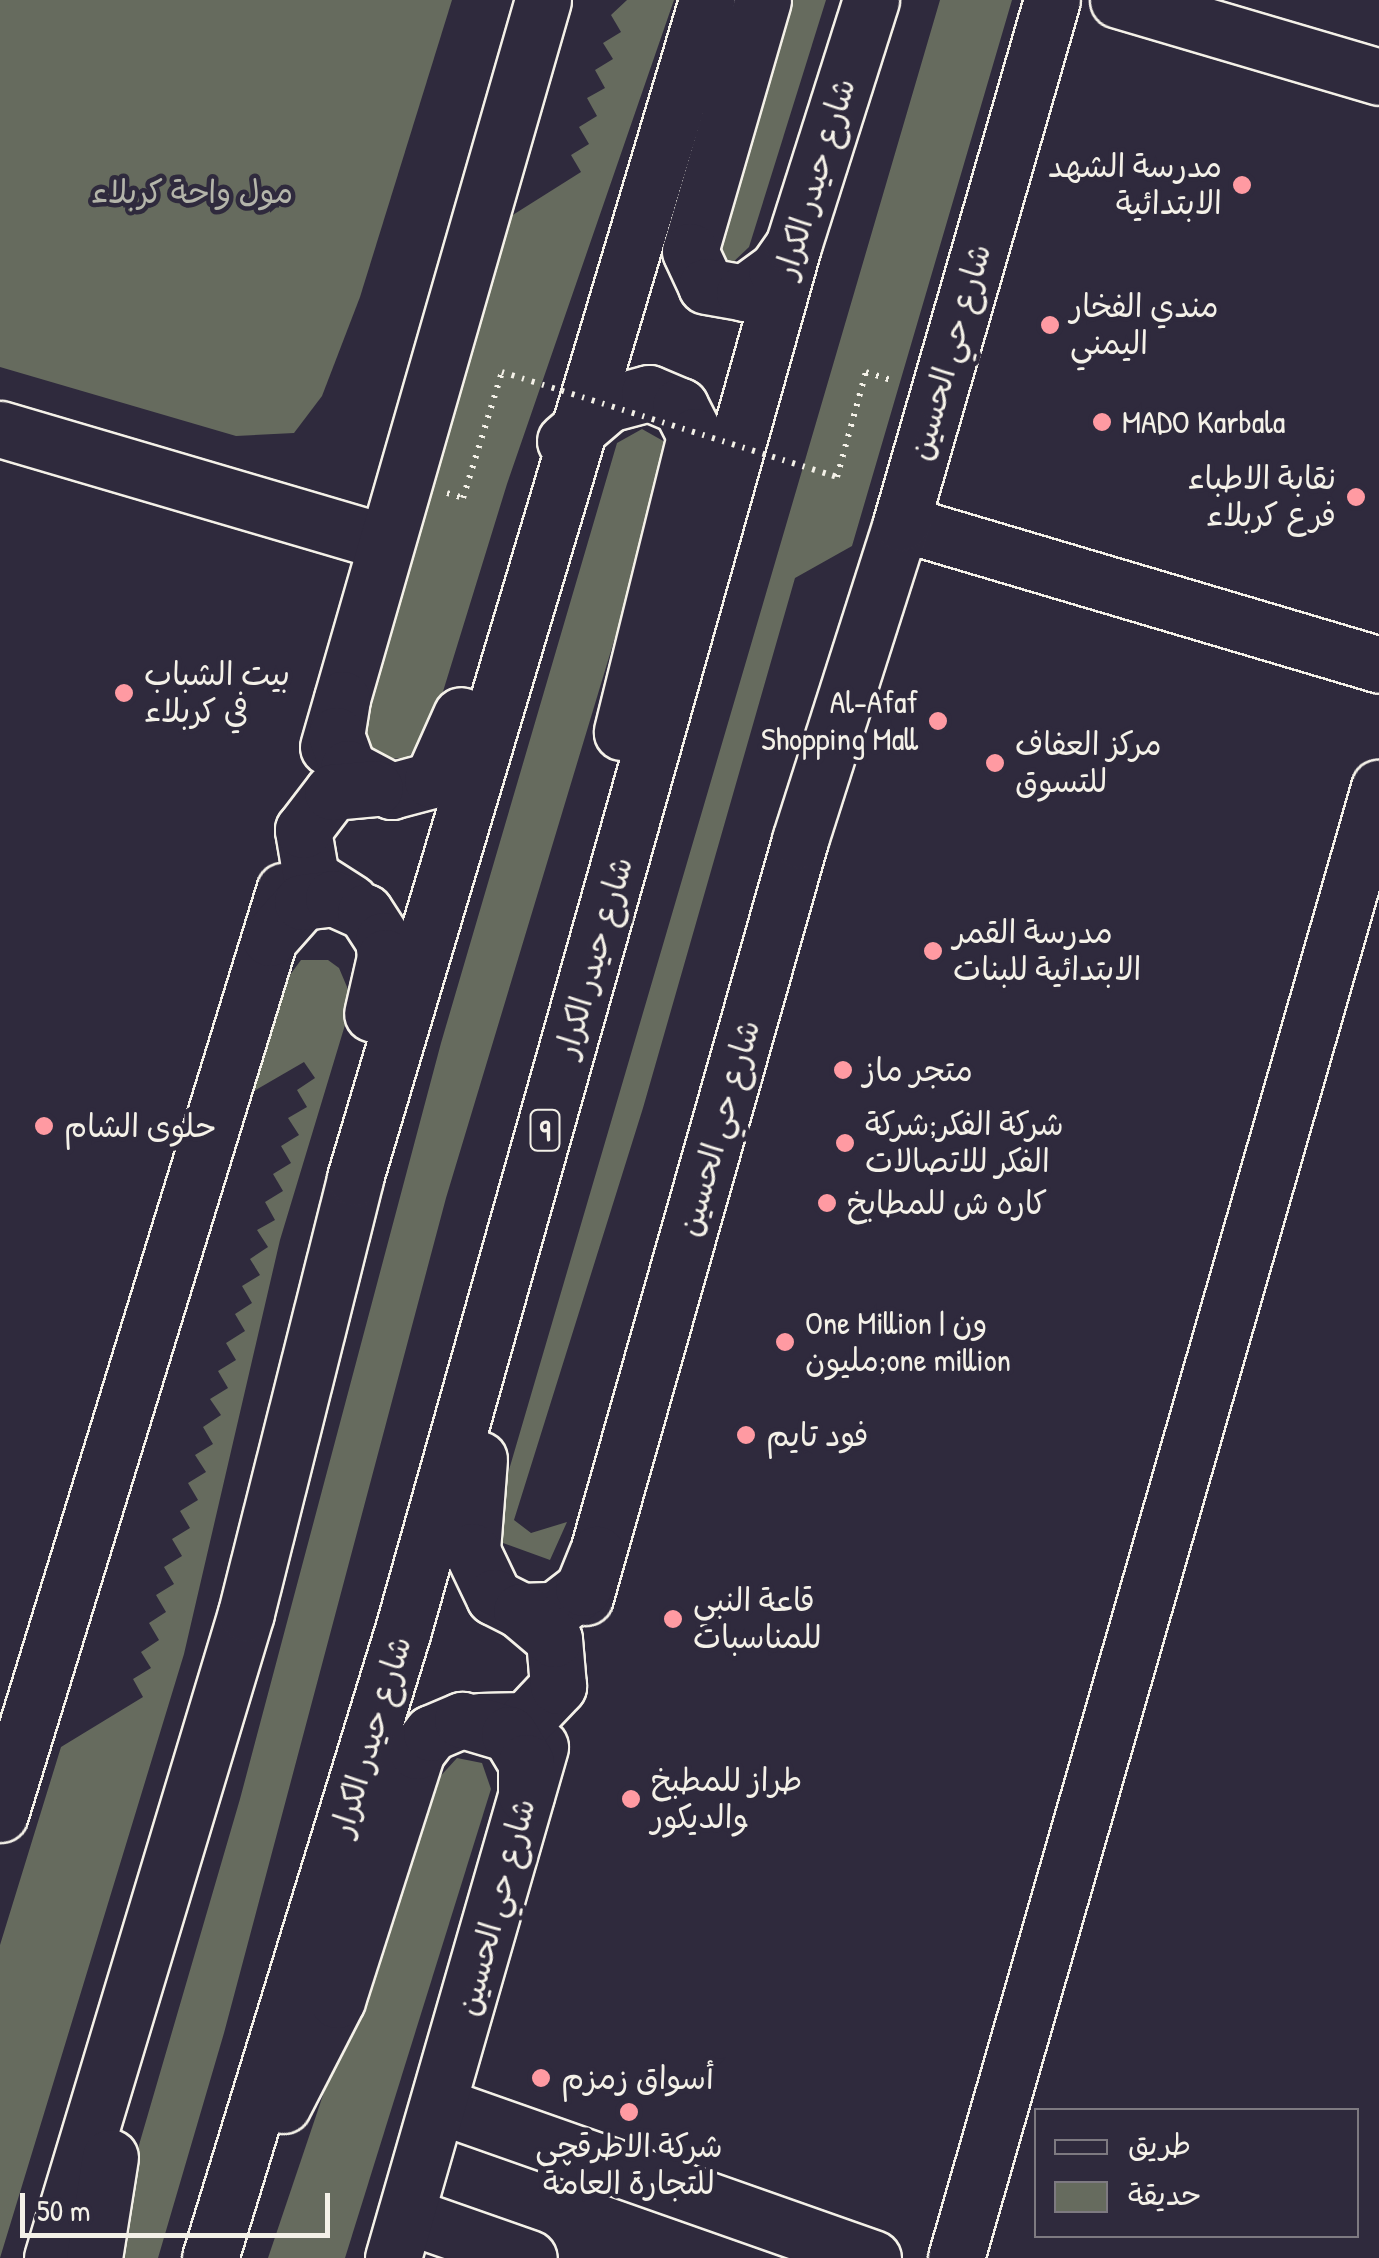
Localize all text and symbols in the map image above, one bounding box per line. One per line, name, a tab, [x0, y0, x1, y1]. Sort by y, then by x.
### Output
street label: شارع حيدر الكرار	[766, 74, 864, 282]
place label: مدرسة الشهد الابتدائية	[1048, 148, 1222, 223]
park label: مول واحة كربلاء	[91, 173, 293, 211]
marker: مدرسة الشهد الابتدائية	[1231, 174, 1253, 196]
street label: شارع حي الحسين	[901, 239, 999, 465]
place label: مندي الفخار اليمني	[1070, 288, 1219, 363]
marker: مندي الفخار اليمني	[1039, 314, 1061, 336]
place label: MADO Karbala	[1122, 403, 1285, 441]
marker: MADO Karbala	[1091, 411, 1113, 433]
place label: نقابة الاطباء فرع كربلاء	[1187, 460, 1336, 535]
marker: نقابة الاطباء فرع كربلاء	[1345, 486, 1367, 508]
place label: بيت الشباب في كربلاء	[144, 656, 290, 731]
marker: بيت الشباب في كربلاء	[113, 682, 135, 704]
place label: Al-Afaf Shopping Mall	[761, 684, 918, 759]
marker: Al-Afaf Shopping Mall	[927, 710, 949, 732]
place label: مركز العفاف للتسوق	[1015, 726, 1162, 801]
marker: مركز العفاف للتسوق	[984, 752, 1006, 774]
street label: شارع حيدر الكرار	[547, 852, 641, 1062]
place label: مدرسة القمر الابتدائية للبنات	[953, 914, 1141, 989]
marker: مدرسة القمر الابتدائية للبنات	[922, 940, 944, 962]
street label: شارع حي الحسين	[670, 1015, 768, 1241]
place label: متجر ماز	[863, 1051, 973, 1089]
marker: متجر ماز	[832, 1059, 854, 1081]
road number: 9	[528, 1105, 562, 1155]
place label: شركة الفكر;شركة الفكر للاتصالات	[865, 1106, 1064, 1181]
place label: حلوى الشام	[64, 1107, 214, 1145]
marker: حلوى الشام	[33, 1115, 55, 1137]
marker: شركة الفكر;شركة الفكر للاتصالات	[834, 1132, 856, 1154]
place label: كاره ش للمطابخ	[847, 1184, 1047, 1222]
marker: كاره ش للمطابخ	[816, 1192, 838, 1214]
place label: One Million | ون مليون;one million	[805, 1305, 1011, 1380]
marker: One Million | ون مليون;one million	[774, 1331, 796, 1353]
place label: فود تايم	[766, 1416, 868, 1454]
marker: فود تايم	[735, 1424, 757, 1446]
place label: قاعة النبي للمناسبات	[693, 1582, 822, 1657]
marker: قاعة النبي للمناسبات	[662, 1608, 684, 1630]
street label: شارع حيدر الكرار	[322, 1632, 420, 1840]
place label: طراز للمطبخ والديكور	[651, 1762, 802, 1837]
marker: طراز للمطبخ والديكور	[620, 1788, 642, 1810]
street label: شارع حي الحسين	[449, 1794, 543, 2020]
place label: أسواق زمزم	[561, 2059, 714, 2097]
marker: أسواق زمزم	[530, 2067, 552, 2089]
marker: شركة الاطرقچي للتجارة العامة	[618, 2101, 640, 2123]
legend	[1034, 2108, 1359, 2238]
text: طريق	[1128, 2124, 1191, 2164]
place label: شركة الاطرقچي للتجارة العامة	[535, 2128, 723, 2203]
scale bar	[25, 2173, 335, 2235]
text: حديقة	[1128, 2174, 1202, 2214]
text: 50 m	[37, 2190, 90, 2230]

